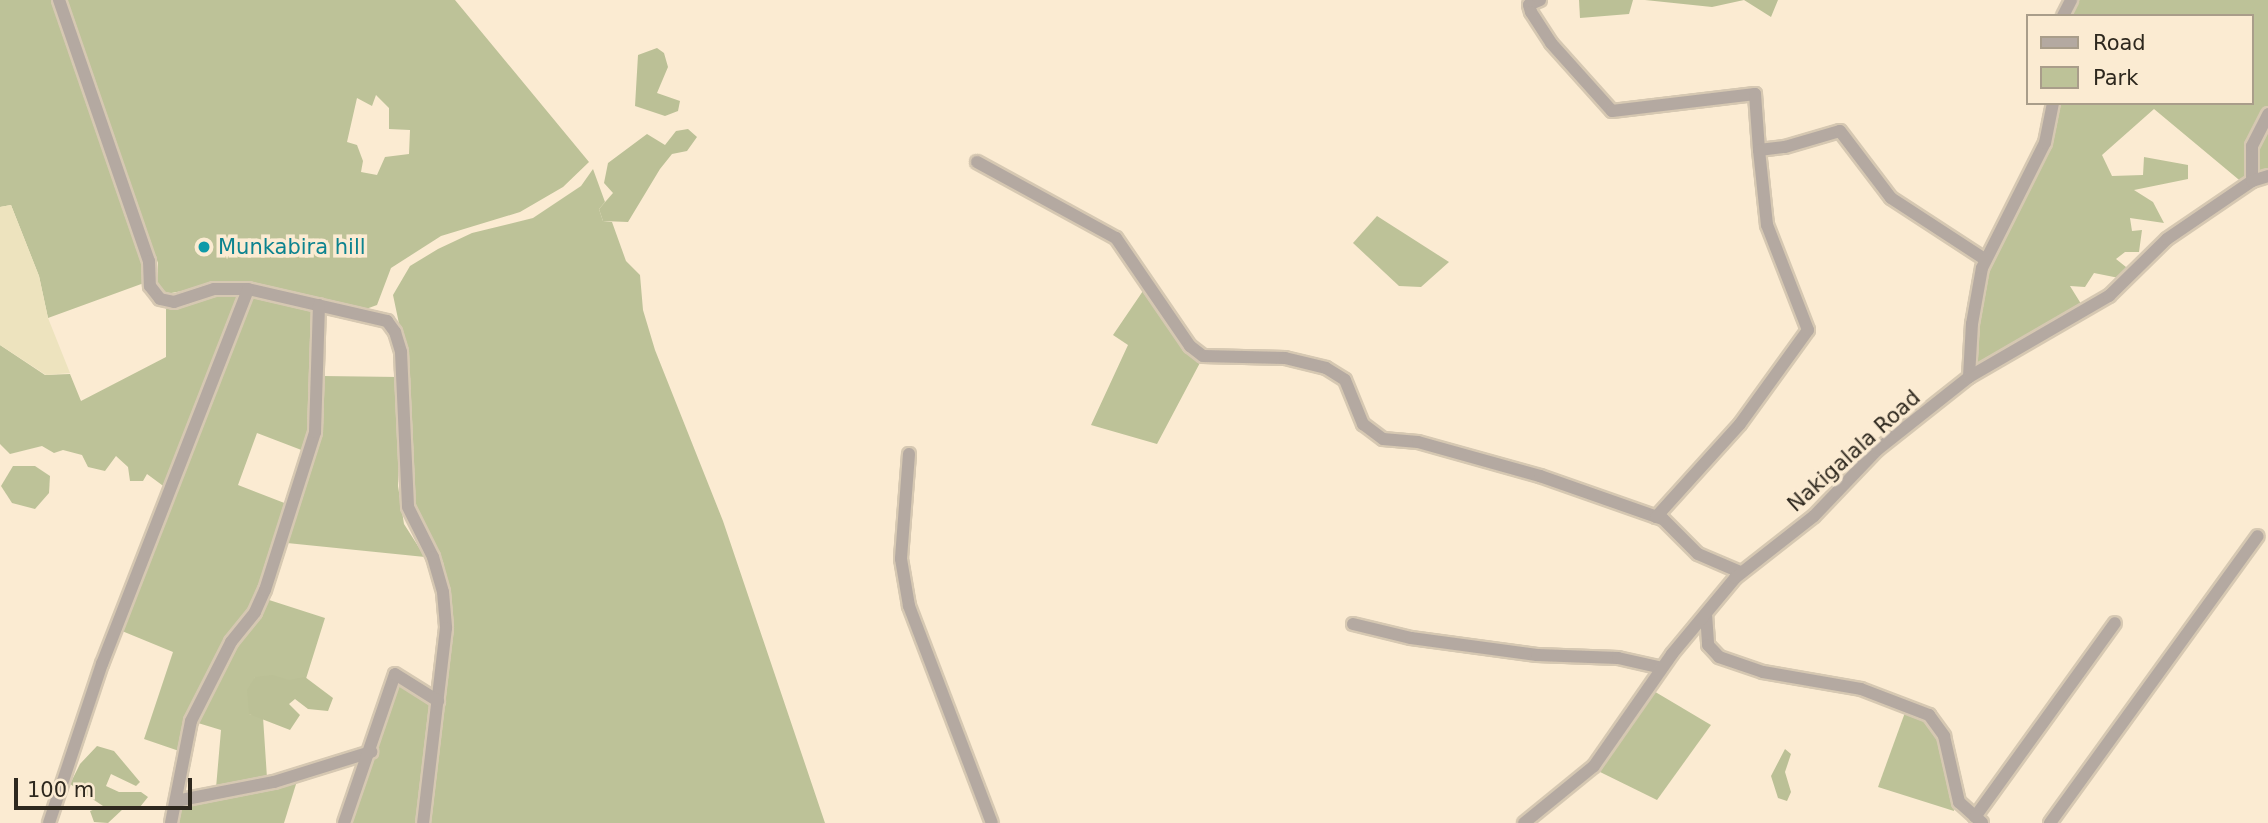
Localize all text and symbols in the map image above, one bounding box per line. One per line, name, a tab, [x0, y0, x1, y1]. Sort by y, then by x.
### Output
legend	[2026, 14, 2254, 105]
text: Road	[2093, 31, 2146, 55]
text: Park	[2093, 66, 2138, 90]
place label: Munkabira hill	[218, 234, 366, 260]
marker: Munkabira hill	[196, 239, 212, 255]
street label: Nakigalala Road	[1783, 385, 1925, 517]
scale bar	[18, 764, 196, 808]
text: 100 m	[27, 778, 94, 802]

